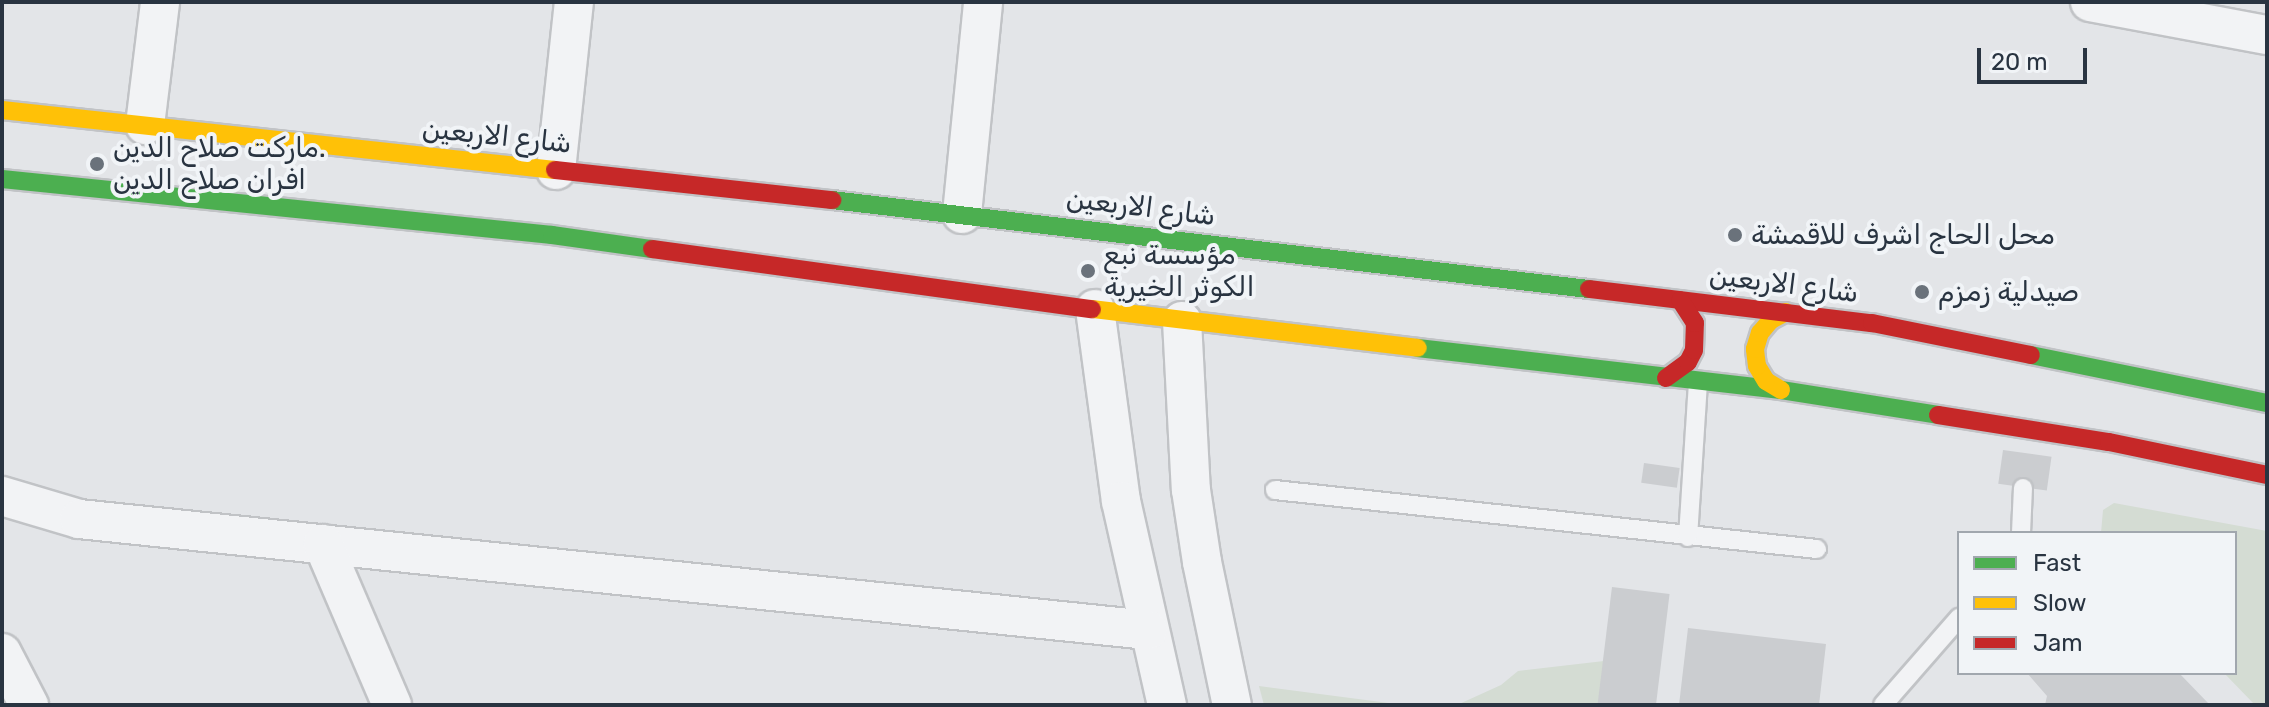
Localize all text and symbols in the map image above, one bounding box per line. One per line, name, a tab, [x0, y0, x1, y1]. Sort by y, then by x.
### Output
scale bar	[1981, 32, 2091, 82]
text: 20 m	[1991, 48, 2048, 76]
street label: شارع الاربعين	[421, 111, 573, 161]
place label: ماركت صلاح الدين. افران صلاح الدين	[113, 131, 326, 197]
marker: ماركت صلاح الدين. افران صلاح الدين	[88, 155, 106, 173]
street label: شارع الاربعين	[1065, 181, 1217, 233]
place label: محل الحاج اشرف للاقمشة	[1751, 218, 2055, 252]
marker: محل الحاج اشرف للاقمشة	[1726, 226, 1744, 244]
place label: مؤسسة نبع الكوثر الخيرية	[1104, 238, 1255, 304]
street label: شارع الاربعين	[1708, 258, 1860, 310]
marker: مؤسسة نبع الكوثر الخيرية	[1079, 262, 1097, 280]
place label: صيدلية زمزم	[1938, 275, 2079, 309]
marker: صيدلية زمزم	[1913, 283, 1931, 301]
legend	[1957, 531, 2237, 675]
text: Fast	[2033, 549, 2081, 577]
text: Slow	[2033, 589, 2086, 617]
text: Jam	[2033, 629, 2083, 657]

